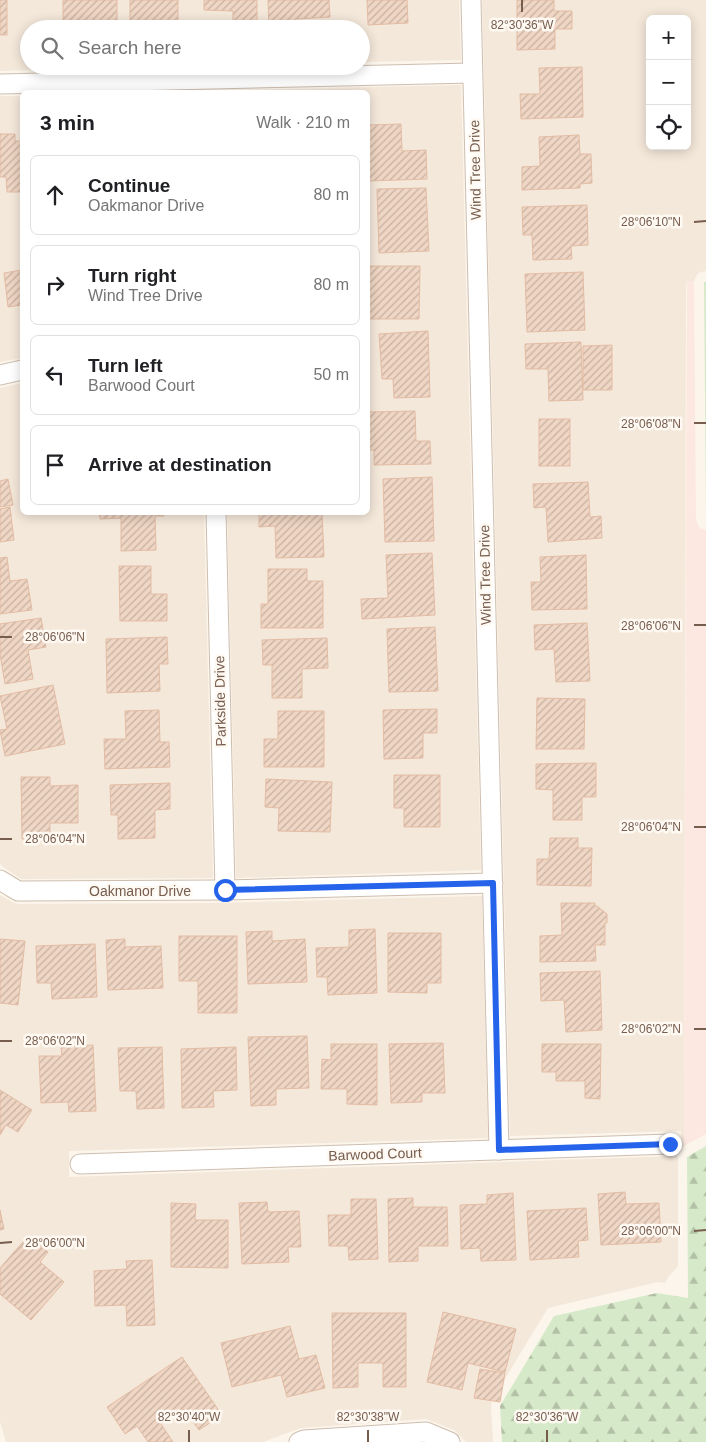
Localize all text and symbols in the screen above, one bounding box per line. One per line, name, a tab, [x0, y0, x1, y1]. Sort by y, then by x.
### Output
map controls	[646, 15, 691, 150]
button: +	[646, 15, 691, 60]
text: 82°30'36"W	[491, 18, 554, 32]
search box	[20, 20, 370, 75]
icon: search	[38, 34, 66, 62]
text: Search here	[78, 37, 182, 58]
button: −	[646, 60, 691, 105]
button: locate	[646, 105, 691, 150]
text: 3 min	[40, 111, 95, 134]
text: Walk · 210 m	[256, 114, 350, 131]
street label: Wind Tree Drive	[466, 119, 484, 220]
text: Continue	[88, 175, 170, 196]
icon: ahead	[41, 181, 69, 209]
text: 80 m	[313, 186, 349, 203]
text: Oakmanor Drive	[88, 197, 204, 214]
text: 28°06'10"N	[621, 215, 681, 229]
text: Turn right	[88, 265, 176, 286]
icon: right	[41, 271, 69, 299]
text: 80 m	[313, 276, 349, 293]
text: Wind Tree Drive	[88, 287, 203, 304]
text: Turn left	[88, 355, 163, 376]
icon: left	[41, 361, 69, 389]
text: 50 m	[313, 366, 349, 383]
text: Barwood Court	[88, 377, 195, 394]
text: 28°06'08"N	[621, 417, 681, 431]
icon: arrive	[41, 451, 69, 479]
text: Arrive at destination	[88, 454, 272, 475]
street label: Wind Tree Drive	[476, 524, 494, 625]
text: 28°06'06"N	[621, 619, 681, 633]
text: 28°06'06"N	[25, 630, 85, 644]
street label: Parkside Drive	[211, 655, 229, 747]
text: 28°06'04"N	[621, 820, 681, 834]
text: 28°06'04"N	[25, 832, 85, 846]
route start	[214, 879, 237, 902]
street label: Oakmanor Drive	[89, 883, 191, 899]
text: 28°06'02"N	[621, 1022, 681, 1036]
text: 28°06'02"N	[25, 1034, 85, 1048]
route end	[659, 1133, 682, 1156]
street label: Barwood Court	[328, 1144, 422, 1164]
text: 28°06'00"N	[621, 1224, 681, 1238]
text: 28°06'00"N	[25, 1236, 85, 1250]
text: 82°30'40"W	[158, 1410, 221, 1424]
text: 82°30'38"W	[337, 1410, 400, 1424]
text: 82°30'36"W	[516, 1410, 579, 1424]

